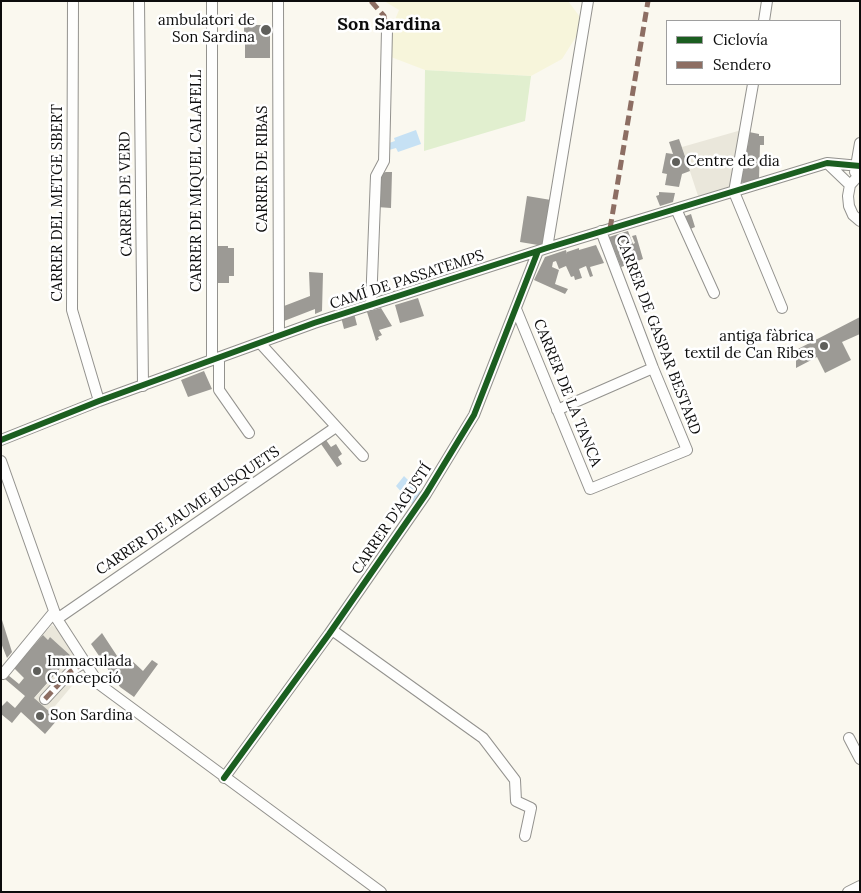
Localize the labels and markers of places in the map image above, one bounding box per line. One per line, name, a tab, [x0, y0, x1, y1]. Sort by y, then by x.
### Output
place label: ambulatori de Son Sardina	[158, 12, 255, 47]
marker: ambulatori de Son Sardina	[259, 23, 273, 37]
place label: Centre de dia	[686, 153, 780, 171]
marker: Centre de dia	[670, 156, 682, 168]
place label: antiga fàbrica textil de Can Ribes	[684, 328, 814, 363]
marker: antiga fàbrica textil de Can Ribes	[818, 340, 830, 352]
place label: Immaculada Concepció	[47, 653, 132, 688]
marker: Immaculada Concepció	[31, 665, 43, 677]
place label: Son Sardina	[50, 707, 133, 725]
marker: Son Sardina	[34, 710, 46, 722]

